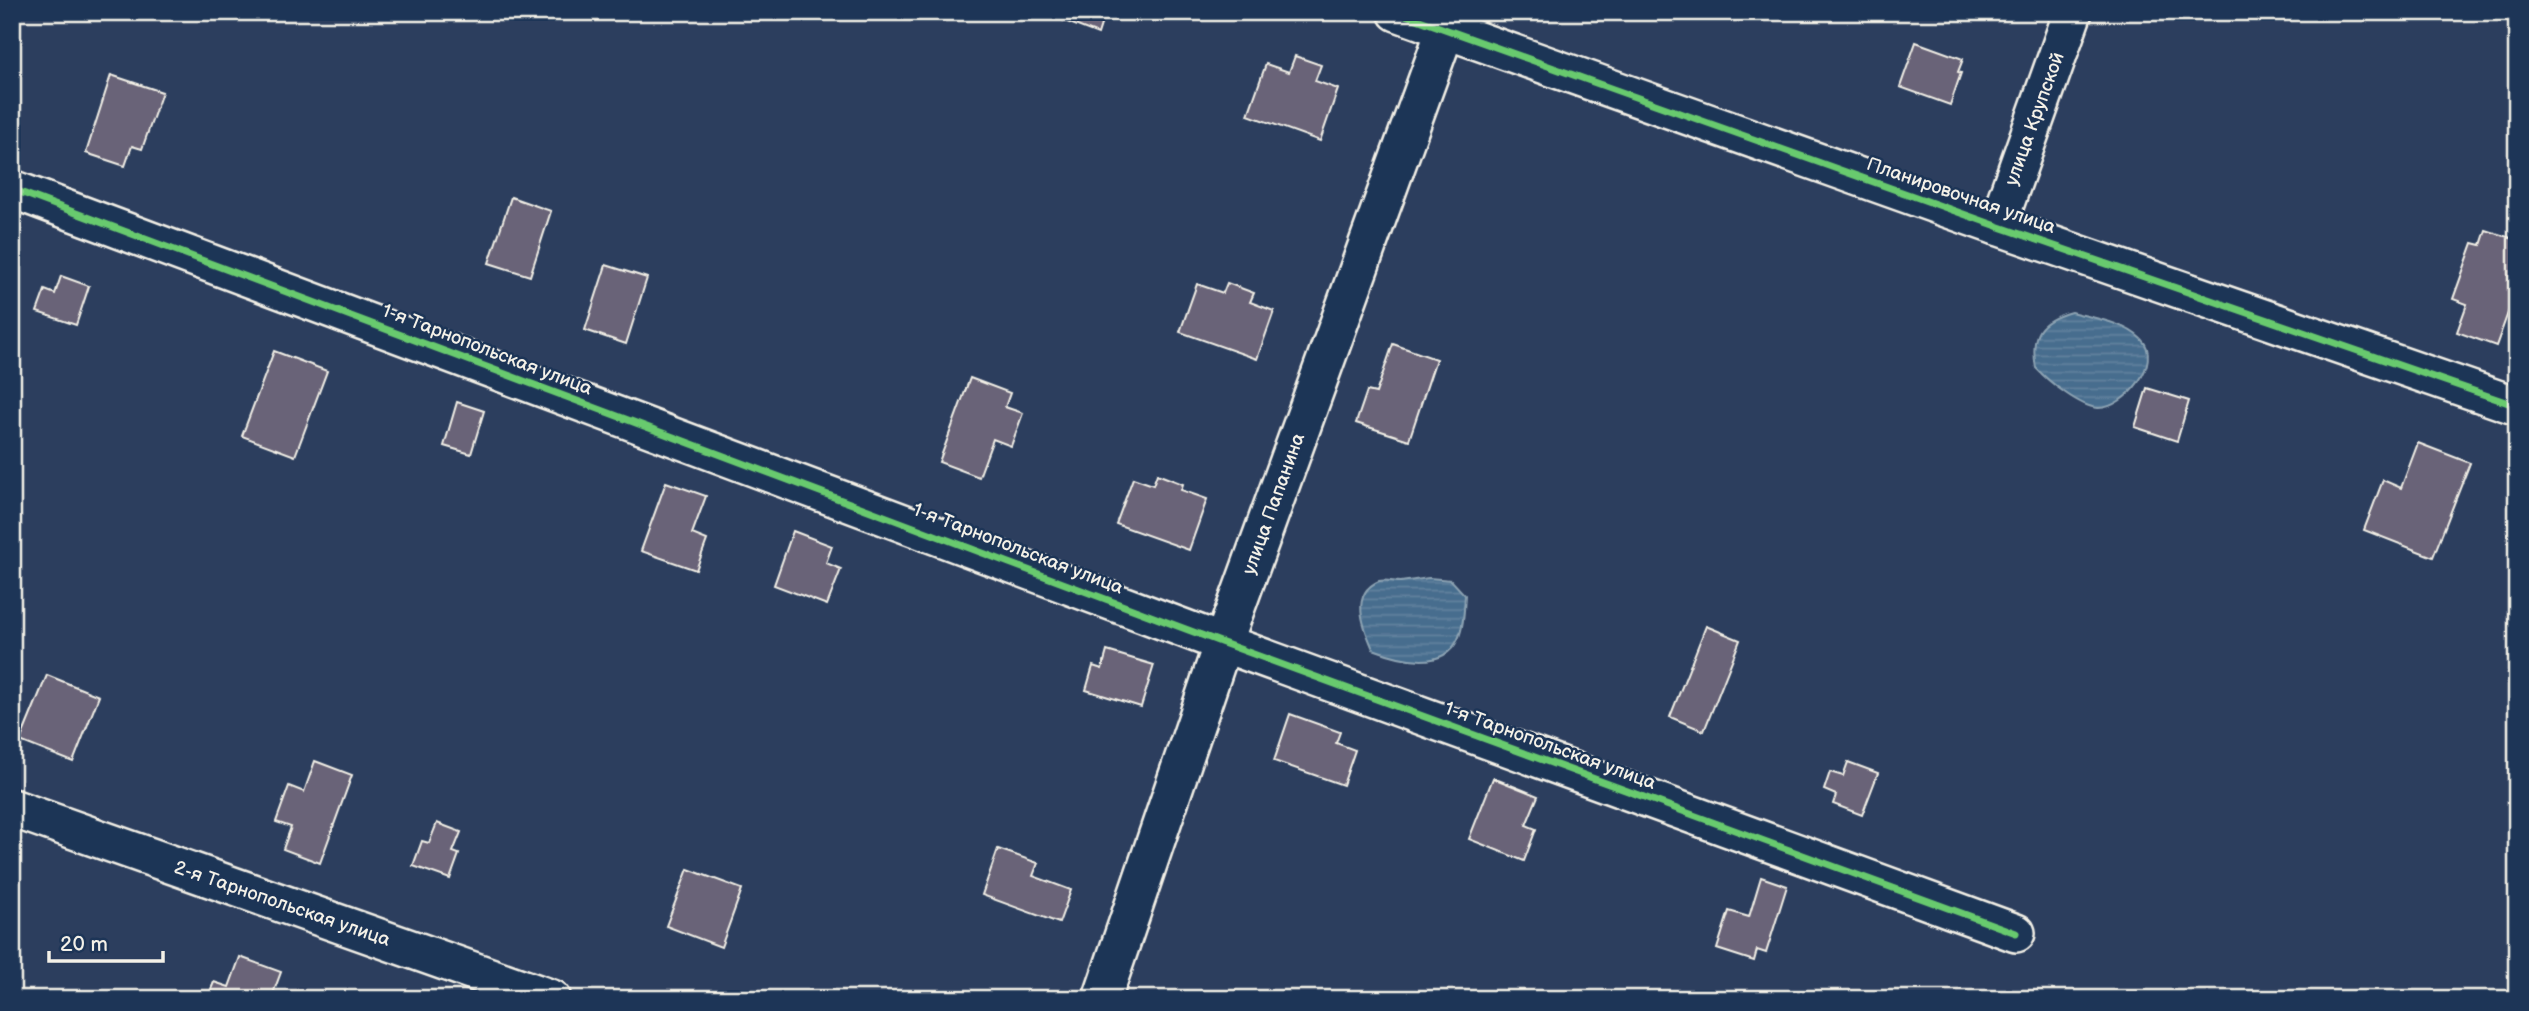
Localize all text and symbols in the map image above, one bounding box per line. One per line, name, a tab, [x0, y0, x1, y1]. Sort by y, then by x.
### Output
street label: улица Крупской	[2000, 49, 2070, 189]
street label: Планировочная улица	[1864, 153, 2058, 239]
street label: 1-я Тарнопольская улица	[379, 299, 595, 401]
street label: улица Папанина	[1238, 430, 1310, 578]
street label: 1-я Тарнопольская улица	[910, 498, 1126, 600]
street label: 1-я Тарнопольская улица	[1441, 697, 1659, 795]
street label: 2-я Тарнопольская улица	[171, 856, 393, 952]
scale bar	[49, 920, 163, 964]
text: 20 m	[60, 932, 108, 957]

